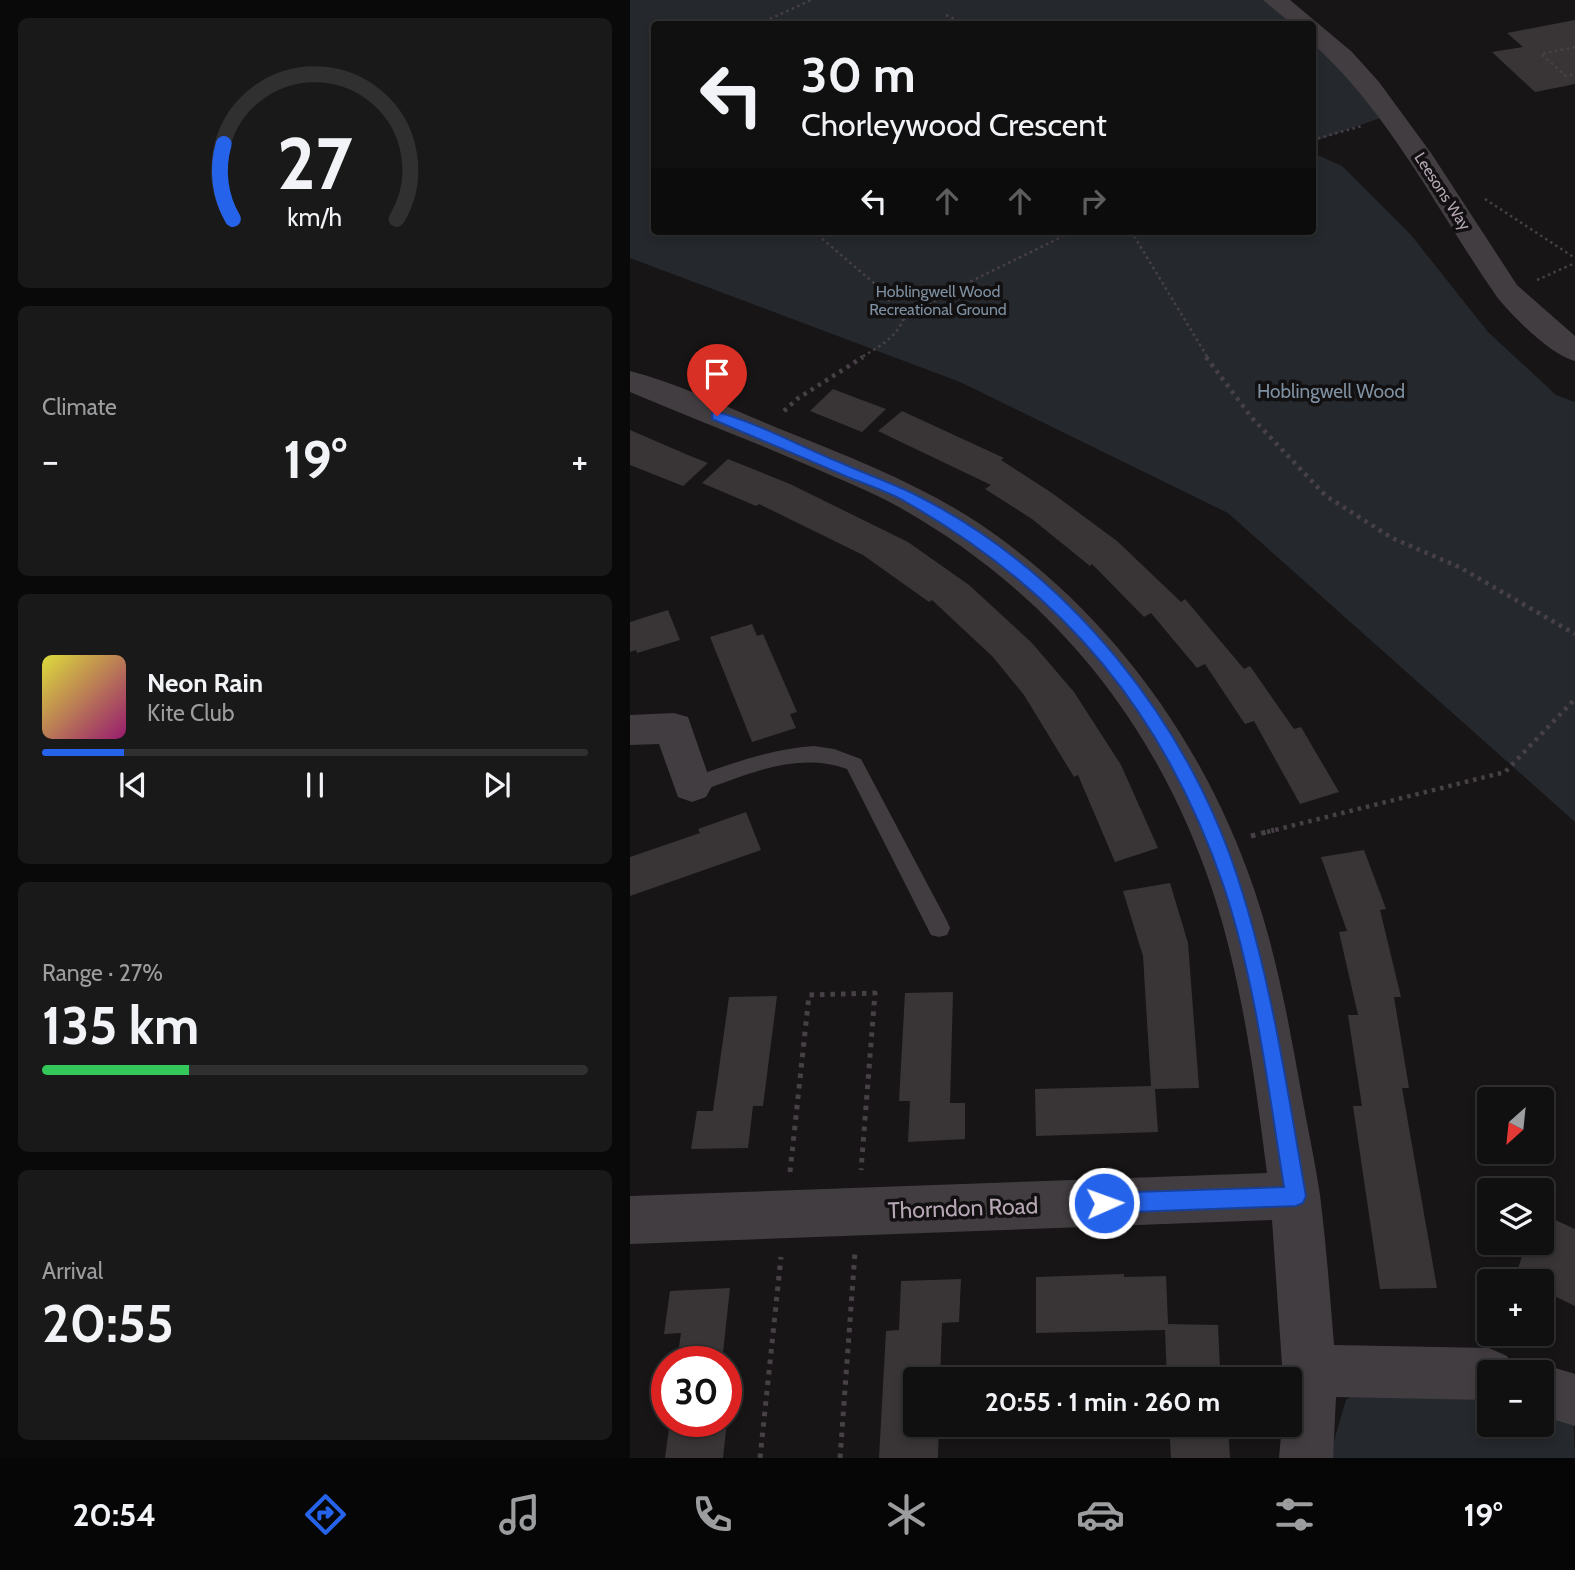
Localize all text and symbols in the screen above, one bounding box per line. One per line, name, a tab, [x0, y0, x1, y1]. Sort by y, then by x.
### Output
text: 30 m	[801, 45, 916, 104]
icon: left	[686, 49, 777, 140]
text: Chorleywood Crescent	[801, 105, 1107, 144]
text: 27	[277, 119, 353, 207]
street label: Leesons Way	[1410, 149, 1475, 234]
icon: left	[855, 182, 893, 220]
icon: ahead	[928, 182, 966, 220]
icon: ahead	[1001, 182, 1039, 220]
icon: right	[1074, 182, 1112, 220]
text: km/h	[288, 202, 342, 232]
park label: Hoblingwell Wood Recreational Ground	[869, 282, 1007, 319]
pin	[687, 344, 747, 416]
icon: arrive	[698, 355, 736, 393]
park label: Hoblingwell Wood	[1257, 380, 1405, 403]
text: Climate	[42, 393, 117, 421]
text: 19°	[283, 428, 347, 491]
text: −	[42, 437, 59, 484]
text: +	[571, 437, 588, 484]
text: Neon Rain	[147, 667, 263, 699]
text: Kite Club	[147, 699, 234, 727]
icon: previous	[114, 766, 152, 804]
icon: pause	[296, 766, 334, 804]
icon: next	[478, 766, 516, 804]
text: Range · 27%	[42, 959, 163, 987]
text: 135 km	[42, 994, 199, 1057]
north arrow	[1477, 1087, 1554, 1164]
map controls	[1477, 1087, 1554, 1437]
position arrow	[1067, 1166, 1141, 1240]
button: layers	[1477, 1178, 1554, 1255]
street label: Thorndon Road	[887, 1191, 1039, 1225]
text: Arrival	[42, 1257, 103, 1285]
button: +	[1477, 1269, 1554, 1346]
text: 20:55	[42, 1292, 174, 1355]
speed limit sign: 30	[651, 1346, 742, 1437]
button: −	[1477, 1360, 1554, 1437]
text: 20:55 · 1 min · 260 m	[985, 1386, 1220, 1418]
icon: directions	[301, 1490, 350, 1539]
icon: music	[495, 1490, 544, 1539]
icon: phone	[688, 1490, 737, 1539]
icon: climate	[882, 1490, 931, 1539]
icon: car	[1076, 1490, 1125, 1539]
icon: filters	[1270, 1490, 1319, 1539]
text: 20:54	[72, 1495, 156, 1534]
text: 19°	[1464, 1495, 1503, 1534]

